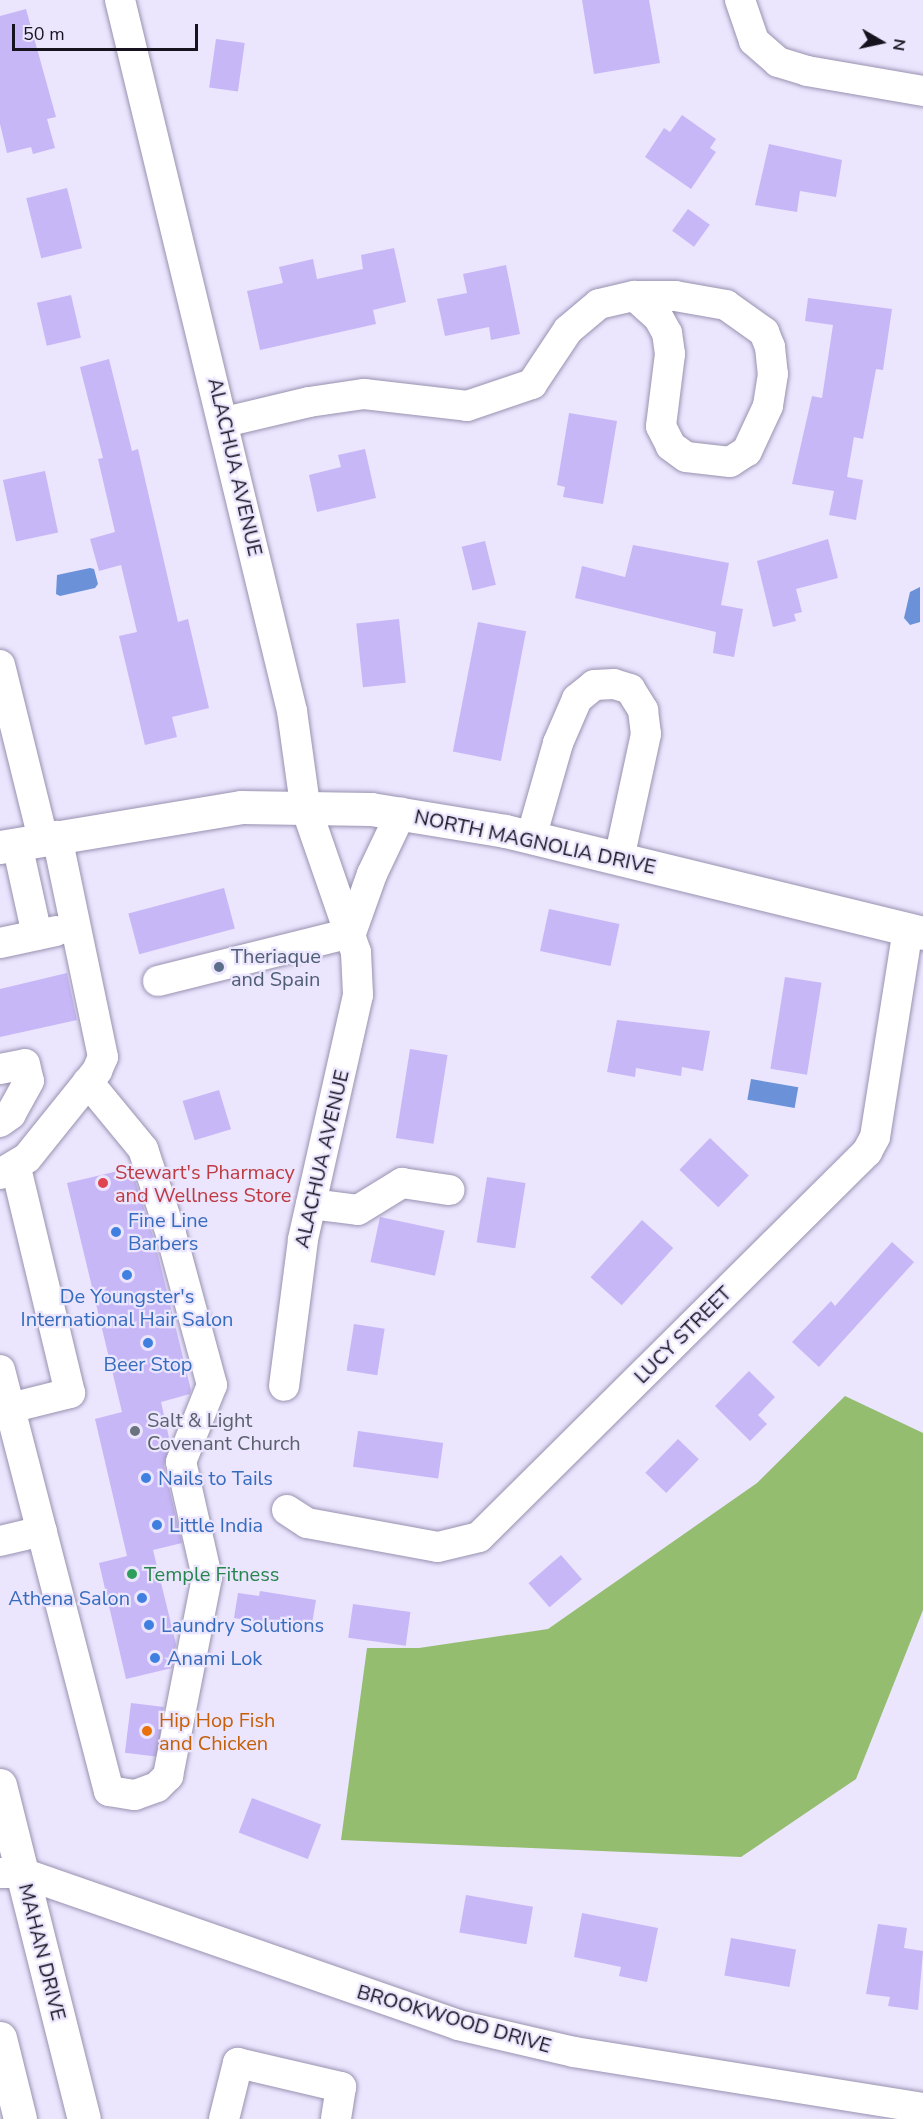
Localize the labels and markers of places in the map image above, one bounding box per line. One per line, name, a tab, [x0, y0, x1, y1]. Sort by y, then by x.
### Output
place label: Theriaque and Spain	[231, 944, 321, 991]
marker: Theriaque and Spain	[212, 960, 226, 974]
place label: Stewart's Pharmacy and Wellness Store	[115, 1160, 295, 1207]
marker: Stewart's Pharmacy and Wellness Store	[96, 1176, 110, 1190]
place label: Fine Line Barbers	[128, 1208, 208, 1255]
marker: Fine Line Barbers	[109, 1225, 123, 1239]
marker: De Youngster's International Hair Salon	[120, 1268, 134, 1282]
place label: De Youngster's International Hair Salon	[21, 1284, 233, 1331]
marker: Beer Stop	[141, 1336, 155, 1350]
place label: Beer Stop	[103, 1352, 193, 1376]
place label: Salt & Light Covenant Church	[147, 1408, 301, 1455]
marker: Salt & Light Covenant Church	[128, 1424, 142, 1438]
place label: Nails to Tails	[158, 1466, 273, 1490]
marker: Nails to Tails	[139, 1471, 153, 1485]
place label: Little India	[169, 1513, 263, 1537]
marker: Little India	[150, 1518, 164, 1532]
place label: Temple Fitness	[144, 1562, 279, 1586]
marker: Temple Fitness	[125, 1567, 139, 1581]
place label: Athena Salon	[8, 1586, 130, 1610]
marker: Athena Salon	[135, 1591, 149, 1605]
place label: Laundry Solutions	[161, 1613, 324, 1637]
marker: Laundry Solutions	[142, 1618, 156, 1632]
place label: Anami Lok	[167, 1646, 262, 1670]
marker: Anami Lok	[148, 1651, 162, 1665]
place label: Hip Hop Fish and Chicken	[159, 1708, 275, 1755]
marker: Hip Hop Fish and Chicken	[140, 1724, 154, 1738]

